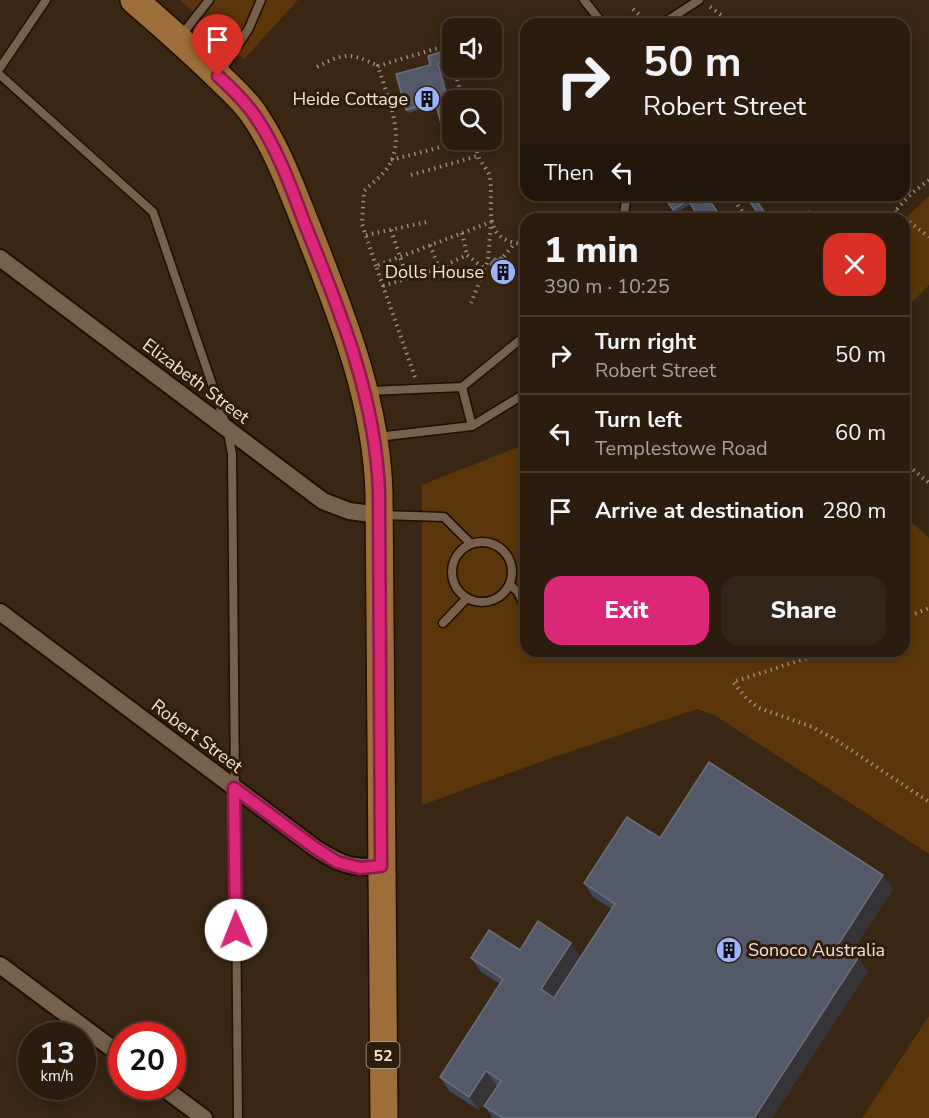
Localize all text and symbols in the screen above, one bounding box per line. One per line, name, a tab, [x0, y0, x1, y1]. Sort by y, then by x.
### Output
pin	[192, 14, 243, 76]
map controls	[442, 18, 502, 150]
button: sound	[442, 18, 502, 78]
icon: arrive	[201, 23, 234, 56]
text: 50 m	[643, 34, 742, 91]
icon: right	[544, 42, 622, 120]
building icon: Heide Cottage	[412, 84, 442, 114]
place label: Heide Cottage	[292, 87, 408, 111]
text: Robert Street	[643, 88, 806, 125]
button: search	[442, 90, 502, 150]
icon: left	[606, 156, 639, 189]
text: Then	[544, 158, 594, 188]
text: 1 min	[544, 226, 639, 275]
button: close	[823, 233, 886, 296]
building icon: Dolls House	[488, 257, 518, 287]
place label: Dolls House	[385, 260, 484, 284]
text: 390 m · 10:25	[544, 273, 670, 300]
text: Turn right	[595, 327, 696, 357]
street label: Elizabeth Street	[138, 333, 255, 430]
icon: right	[544, 339, 577, 372]
text: 50 m	[835, 340, 886, 370]
text: Robert Street	[595, 357, 716, 384]
text: Turn left	[595, 405, 682, 435]
icon: left	[544, 417, 577, 450]
text: 60 m	[835, 418, 886, 448]
text: Templestowe Road	[595, 435, 768, 462]
icon: arrive	[544, 495, 577, 528]
text: Arrive at destination	[595, 496, 804, 526]
text: 280 m	[822, 496, 886, 526]
button: Exit	[544, 576, 709, 645]
button: Share	[721, 576, 886, 645]
street label: Robert Street	[146, 694, 248, 779]
position arrow	[204, 898, 268, 962]
building icon: Sonoco Australia	[714, 935, 744, 965]
place label: Sonoco Australia	[748, 938, 885, 962]
speed limit sign: 20	[108, 1022, 186, 1100]
text: 13	[39, 1033, 75, 1074]
road number: 52	[366, 1042, 400, 1068]
text: km/h	[40, 1066, 74, 1086]

